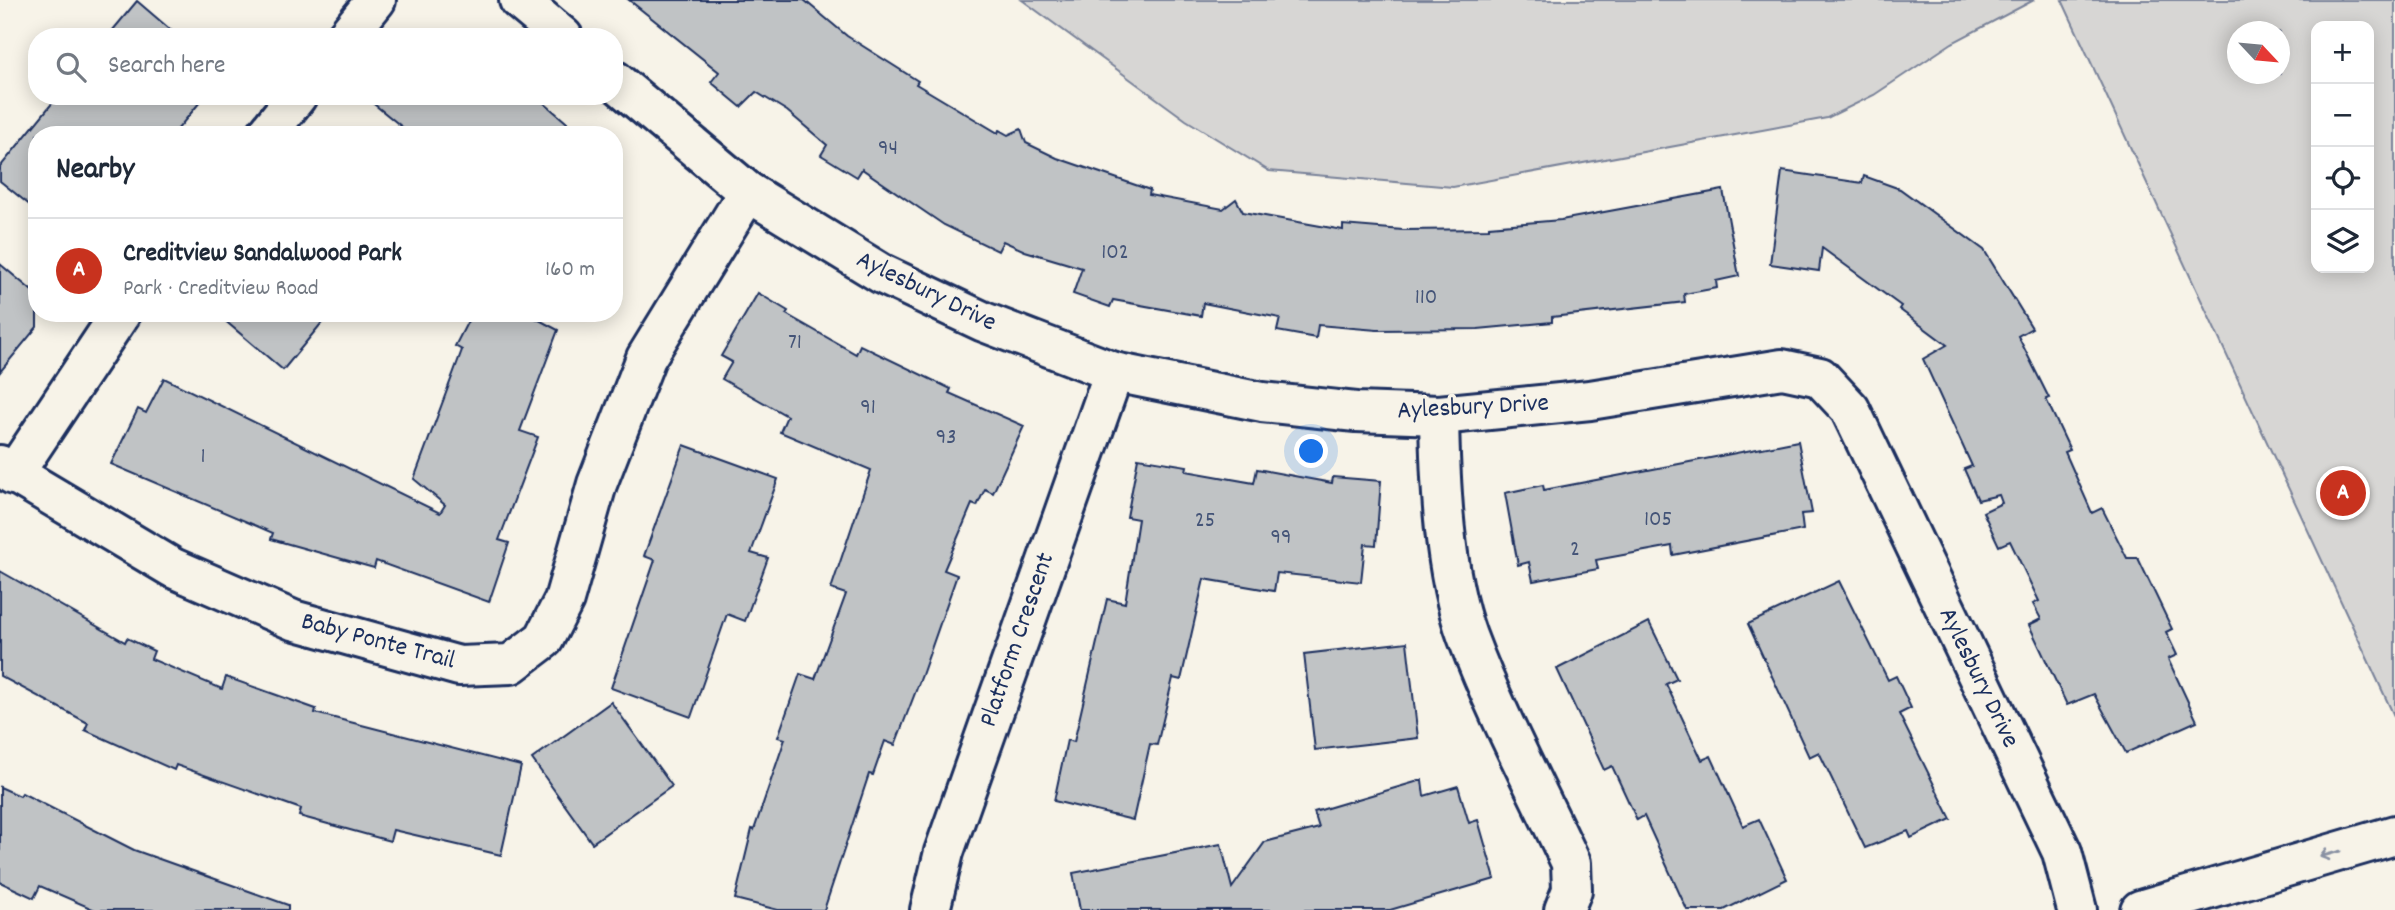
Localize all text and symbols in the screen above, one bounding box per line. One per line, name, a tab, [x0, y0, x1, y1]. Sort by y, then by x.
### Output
north arrow	[2227, 21, 2290, 84]
map controls	[2311, 21, 2374, 273]
button: +	[2311, 21, 2374, 84]
search box	[28, 28, 623, 105]
icon: search	[52, 48, 90, 86]
text: Search here	[108, 48, 226, 85]
button: −	[2311, 84, 2374, 147]
house number: 94	[878, 133, 898, 166]
button: locate	[2311, 147, 2374, 210]
text: Nearby	[56, 150, 134, 193]
button: layers	[2311, 210, 2374, 273]
text: Creditview Sandalwood Park	[123, 236, 402, 273]
house number: 102	[1101, 237, 1129, 270]
street label: Aylesbury Drive	[850, 242, 1002, 342]
text: A	[73, 254, 85, 287]
text: 160 m	[545, 254, 595, 287]
text: Park · Creditview Road	[123, 273, 319, 306]
house number: 110	[1415, 282, 1437, 315]
house number: 71	[788, 327, 802, 360]
street label: Aylesbury Drive	[1396, 386, 1550, 430]
house number: 91	[860, 392, 876, 425]
house number: 93	[936, 422, 956, 455]
your location	[1294, 434, 1328, 468]
house number: 1	[200, 441, 206, 474]
pin: A	[2320, 467, 2366, 519]
house number: 105	[1644, 504, 1672, 537]
house number: 25	[1195, 505, 1215, 538]
house number: 99	[1270, 522, 1292, 555]
house number: 2	[1570, 534, 1580, 567]
street label: Platform Crescent	[971, 547, 1065, 732]
street label: Aylesbury Drive	[1928, 602, 2028, 754]
street label: Baby Ponte Trail	[297, 604, 459, 680]
one-way arrow	[2319, 849, 2341, 862]

